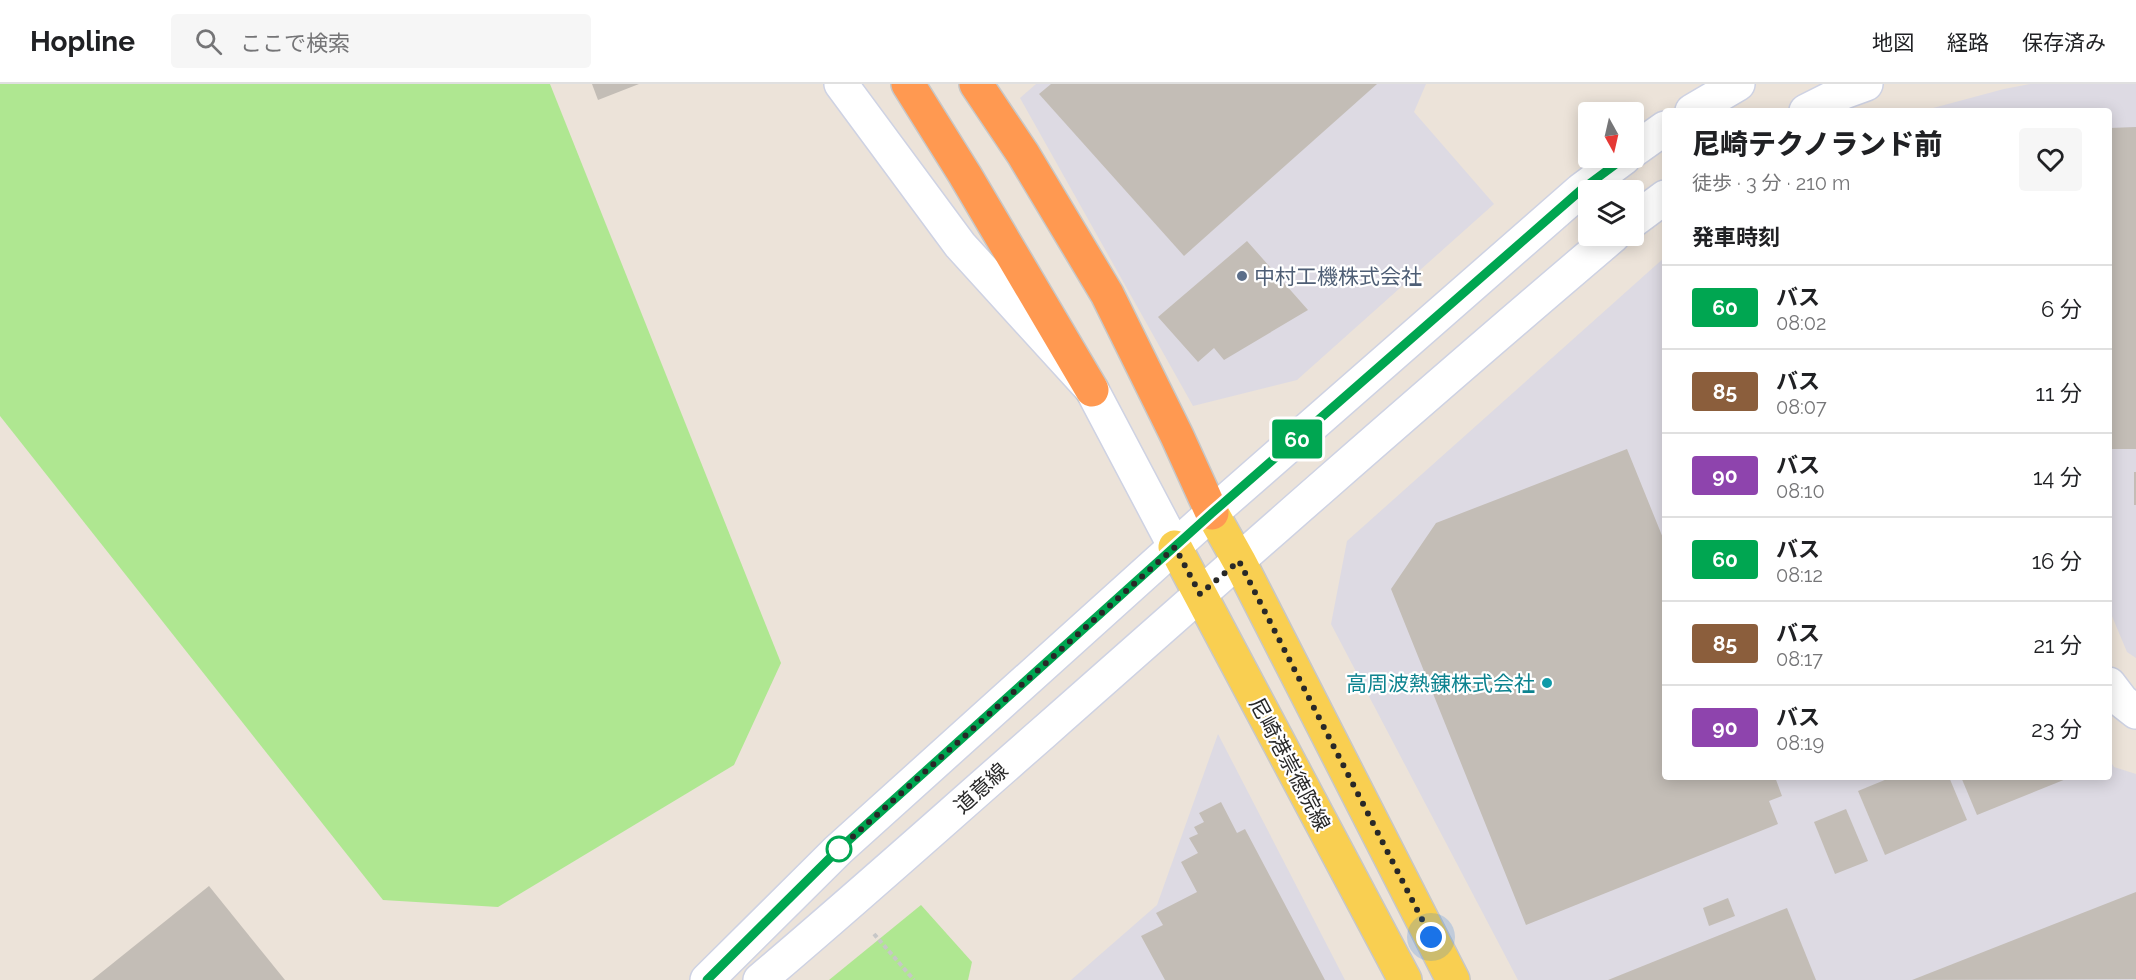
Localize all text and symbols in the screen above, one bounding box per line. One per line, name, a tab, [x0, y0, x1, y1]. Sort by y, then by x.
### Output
search box	[171, 14, 591, 68]
text: Hopline	[30, 25, 135, 58]
icon: search	[192, 25, 225, 58]
text: ここで検索	[240, 30, 350, 56]
text: 地図	[1872, 30, 1914, 55]
text: 経路	[1947, 30, 1989, 55]
text: 保存済み	[2022, 30, 2106, 55]
north arrow	[1578, 102, 1644, 168]
map controls	[1578, 102, 1644, 246]
text: 尼崎テクノランド前	[1692, 128, 1942, 161]
button: heart	[2019, 128, 2082, 191]
text: 徒歩 · 3 分 · 210 m	[1692, 171, 1850, 195]
button: layers	[1578, 180, 1644, 246]
text: 発車時刻	[1692, 224, 1780, 250]
place label: 中村工機株式会社	[1254, 264, 1422, 289]
marker: 中村工機株式会社	[1235, 269, 1249, 283]
text: バス	[1776, 284, 1820, 310]
text: 60	[1712, 295, 1738, 320]
text: 6 分	[2041, 296, 2082, 322]
text: 08:02	[1776, 311, 1827, 335]
text: バス	[1776, 368, 1820, 394]
text: 85	[1713, 379, 1737, 404]
text: 11 分	[2036, 380, 2082, 406]
text: 08:07	[1776, 395, 1827, 419]
line badge: 60	[1270, 420, 1324, 458]
text: 60	[1284, 427, 1310, 452]
text: バス	[1776, 452, 1820, 478]
text: 90	[1712, 463, 1738, 488]
text: 14 分	[2033, 464, 2082, 490]
text: 08:10	[1776, 479, 1825, 503]
text: バス	[1776, 536, 1820, 562]
text: 60	[1712, 547, 1738, 572]
text: 16 分	[2032, 548, 2082, 574]
text: 08:12	[1776, 563, 1823, 587]
text: バス	[1776, 620, 1820, 646]
text: 85	[1713, 631, 1737, 656]
text: 21 分	[2034, 632, 2082, 658]
text: 08:17	[1776, 647, 1823, 671]
place label: 高周波熱錬株式会社	[1346, 671, 1535, 696]
marker: 高周波熱錬株式会社	[1540, 676, 1554, 690]
street label: 尼崎港崇徳院線	[1244, 693, 1336, 835]
text: バス	[1776, 704, 1820, 730]
text: 90	[1712, 715, 1738, 740]
text: 23 分	[2031, 716, 2082, 742]
text: 08:19	[1776, 731, 1824, 755]
street label: 道意線	[949, 758, 1013, 818]
unlabelled marker	[826, 836, 852, 862]
your location	[1416, 922, 1446, 952]

